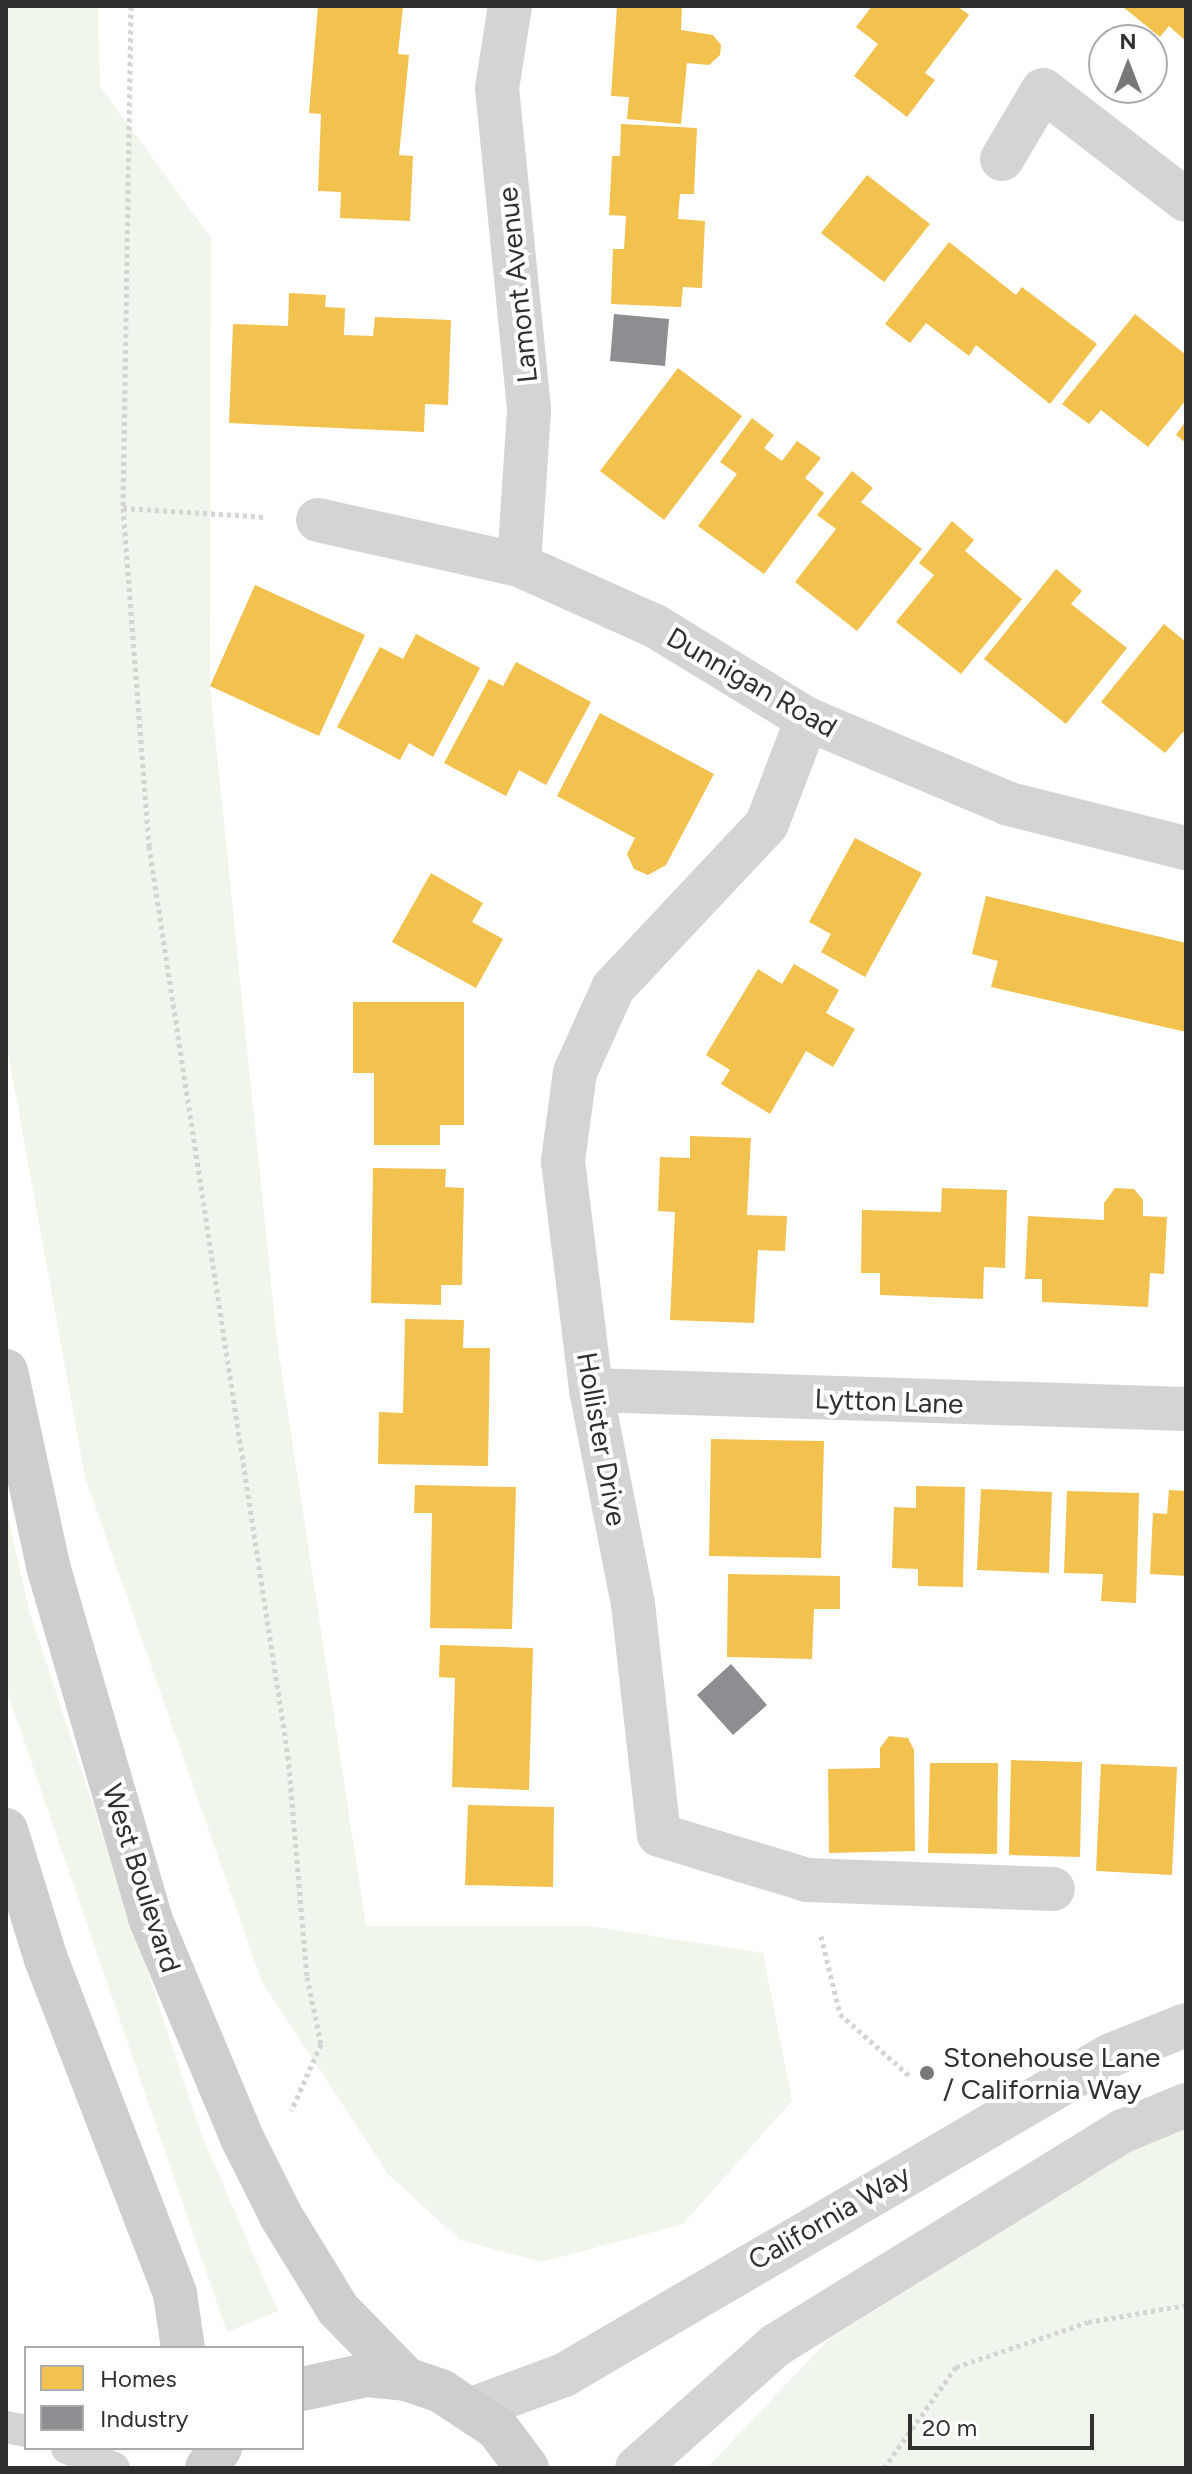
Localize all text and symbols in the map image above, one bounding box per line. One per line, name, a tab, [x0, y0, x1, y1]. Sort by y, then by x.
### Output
north arrow	[1088, 24, 1168, 104]
text: N	[1119, 28, 1137, 55]
street label: Lamont Avenue	[490, 185, 544, 385]
street label: Dunnigan Road	[661, 620, 843, 744]
street label: Hollister Drive	[570, 1349, 634, 1529]
street label: Lytton Lane	[814, 1382, 964, 1420]
street label: West Boulevard	[96, 1780, 188, 1976]
place label: Stonehouse Lane / California Way	[943, 2040, 1160, 2106]
marker: Stonehouse Lane / California Way	[918, 2064, 936, 2082]
street label: California Way	[742, 2157, 916, 2277]
legend	[24, 2346, 304, 2450]
text: Homes	[100, 2364, 177, 2393]
scale bar	[912, 2398, 1098, 2448]
text: Industry	[100, 2404, 188, 2433]
text: 20 m	[922, 2413, 977, 2442]

